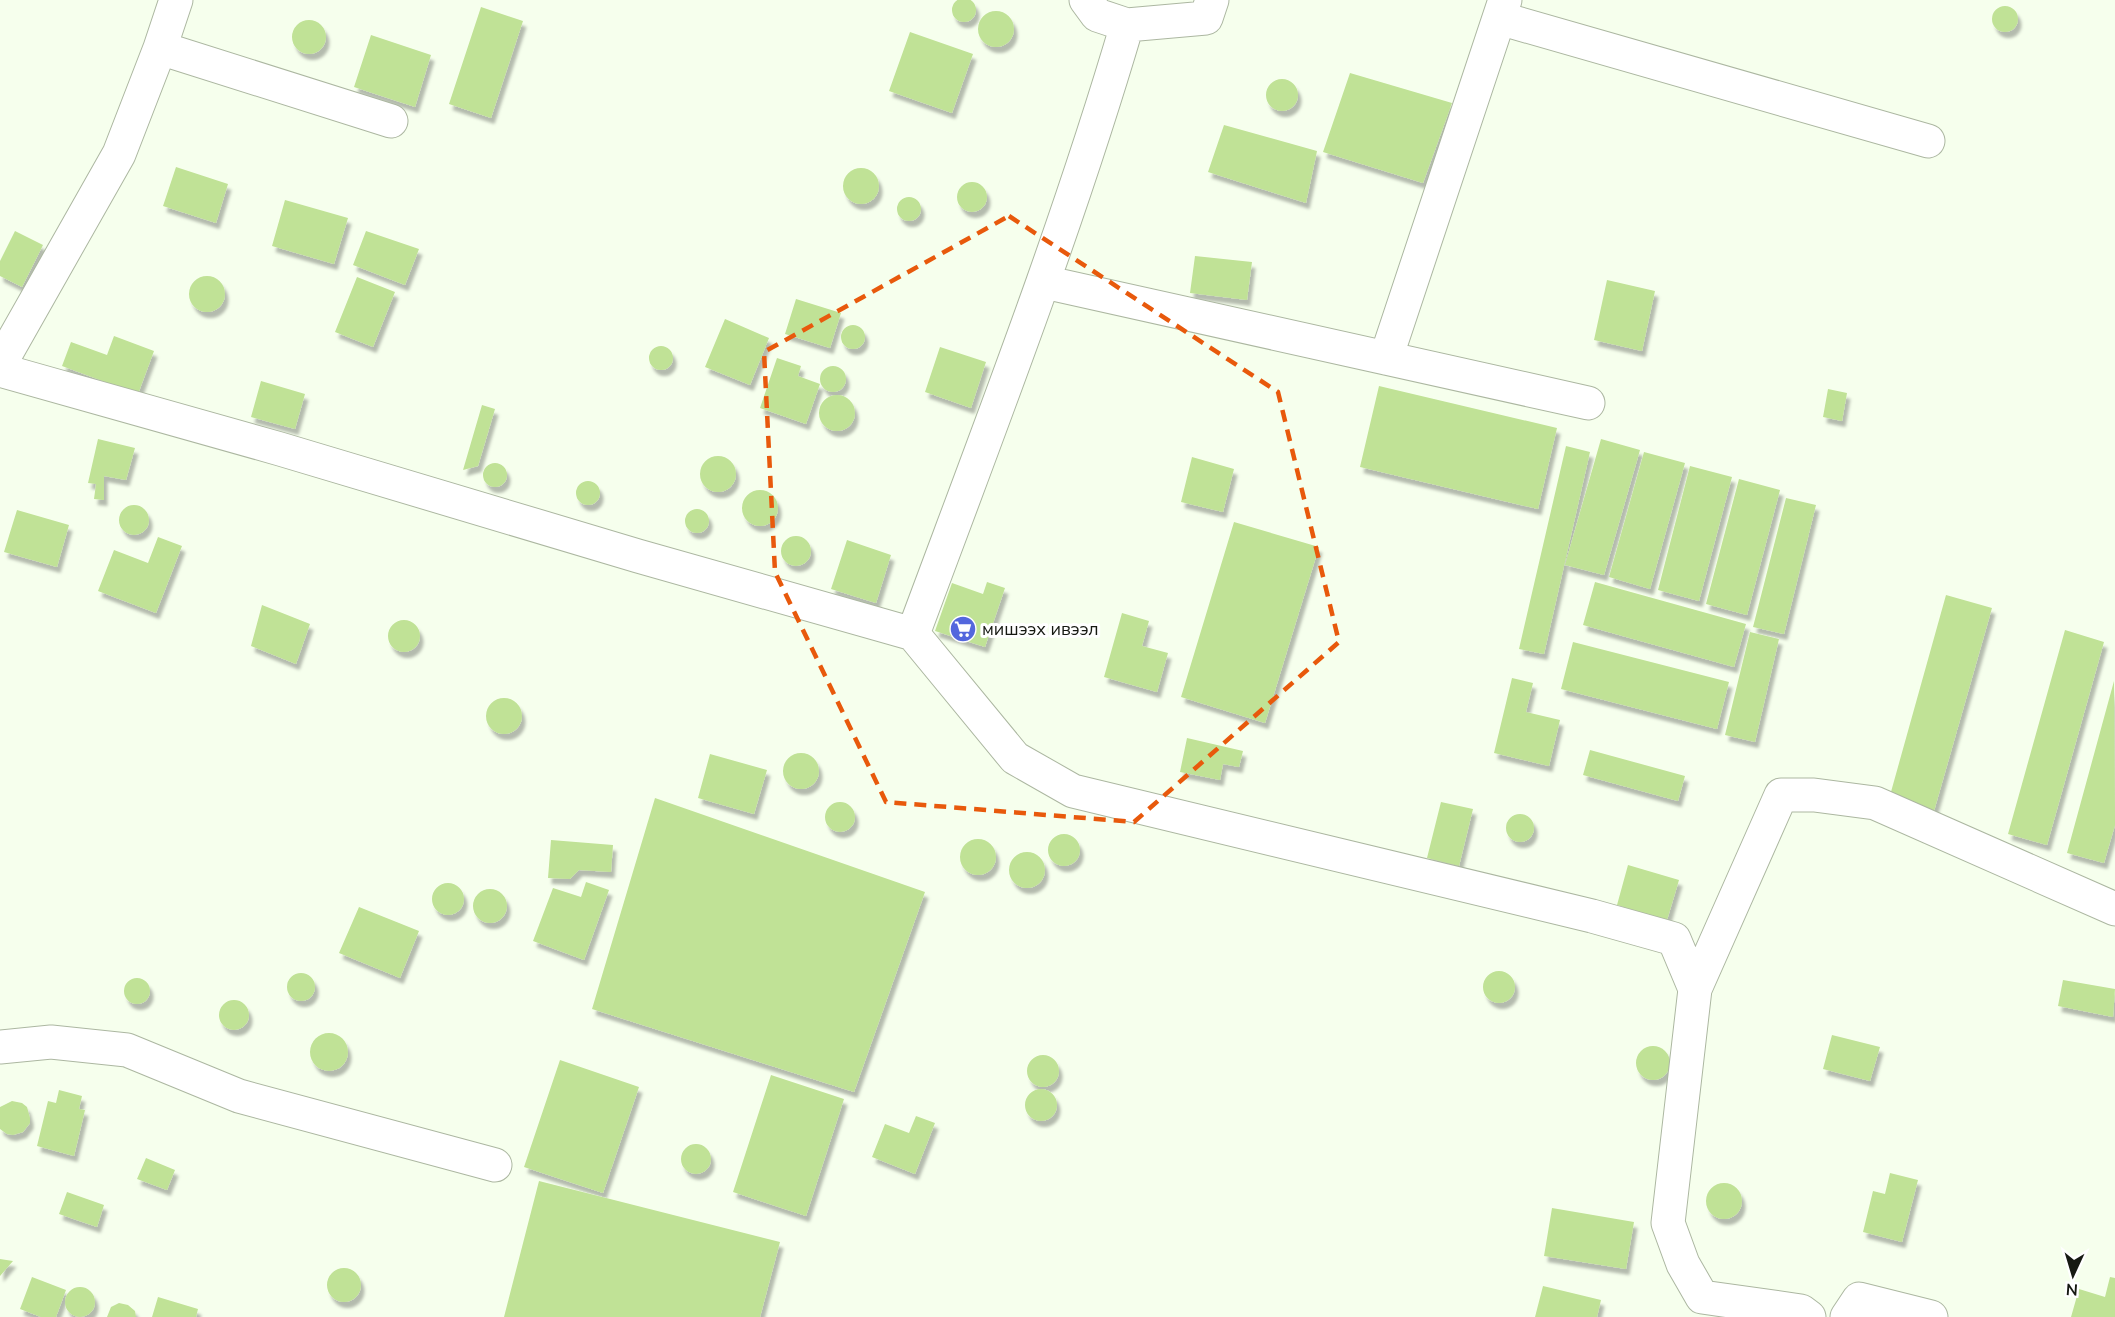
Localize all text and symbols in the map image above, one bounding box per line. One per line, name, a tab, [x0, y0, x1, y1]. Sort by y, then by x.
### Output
supermarket icon: мишээх ивээл	[948, 614, 978, 644]
place label: мишээх ивээл	[982, 617, 1099, 641]
north arrow	[2043, 1245, 2103, 1305]
text: N	[2065, 1278, 2079, 1300]

